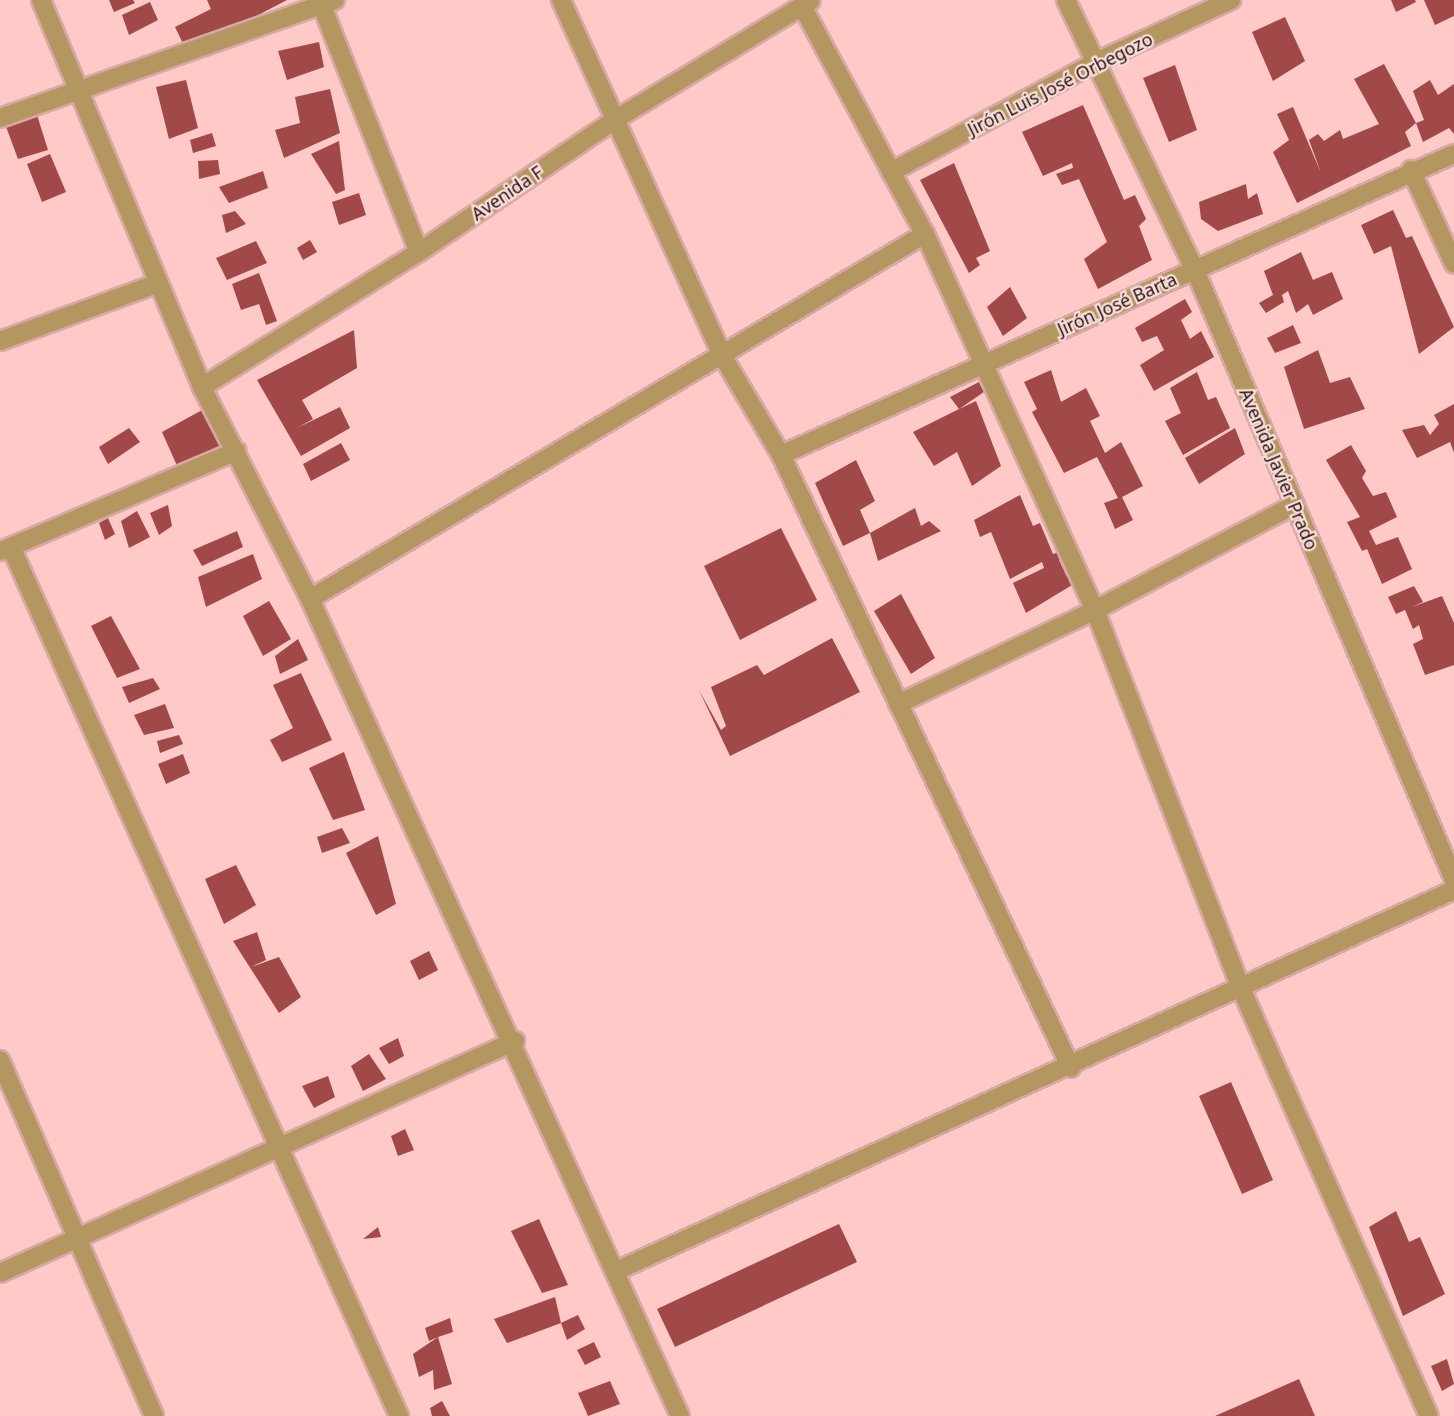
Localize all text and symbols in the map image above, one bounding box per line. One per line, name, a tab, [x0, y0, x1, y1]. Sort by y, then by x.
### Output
street label: Jirón Luis José Orbegozo	[964, 28, 1156, 140]
street label: Avenida F	[467, 161, 547, 225]
street label: Jirón José Barta	[1054, 268, 1180, 340]
street label: Avenida Javier Prado	[1235, 385, 1323, 553]

